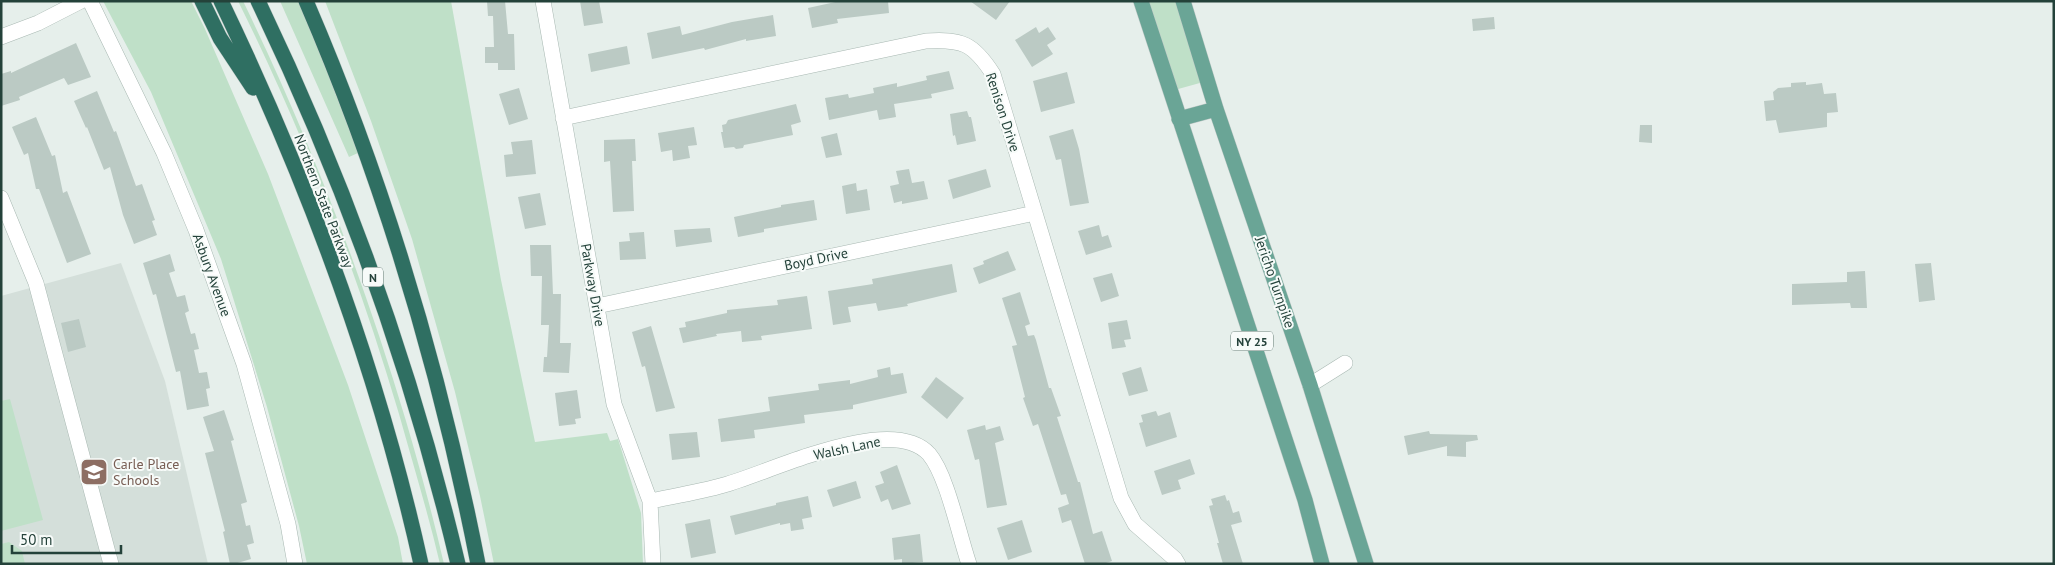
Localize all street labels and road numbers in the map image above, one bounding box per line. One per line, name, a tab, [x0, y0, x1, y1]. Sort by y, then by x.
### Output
street label: Renison Drive	[982, 70, 1024, 154]
street label: Northern State Parkway	[290, 132, 358, 271]
street label: Asbury Avenue	[189, 231, 235, 319]
street label: Jericho Turnpike	[1251, 233, 1299, 330]
street label: Parkway Drive	[577, 242, 609, 328]
street label: Boyd Drive	[782, 243, 850, 275]
road number: N	[363, 268, 383, 286]
road number: NY 25	[1231, 332, 1273, 351]
street label: Walsh Lane	[812, 432, 882, 464]

